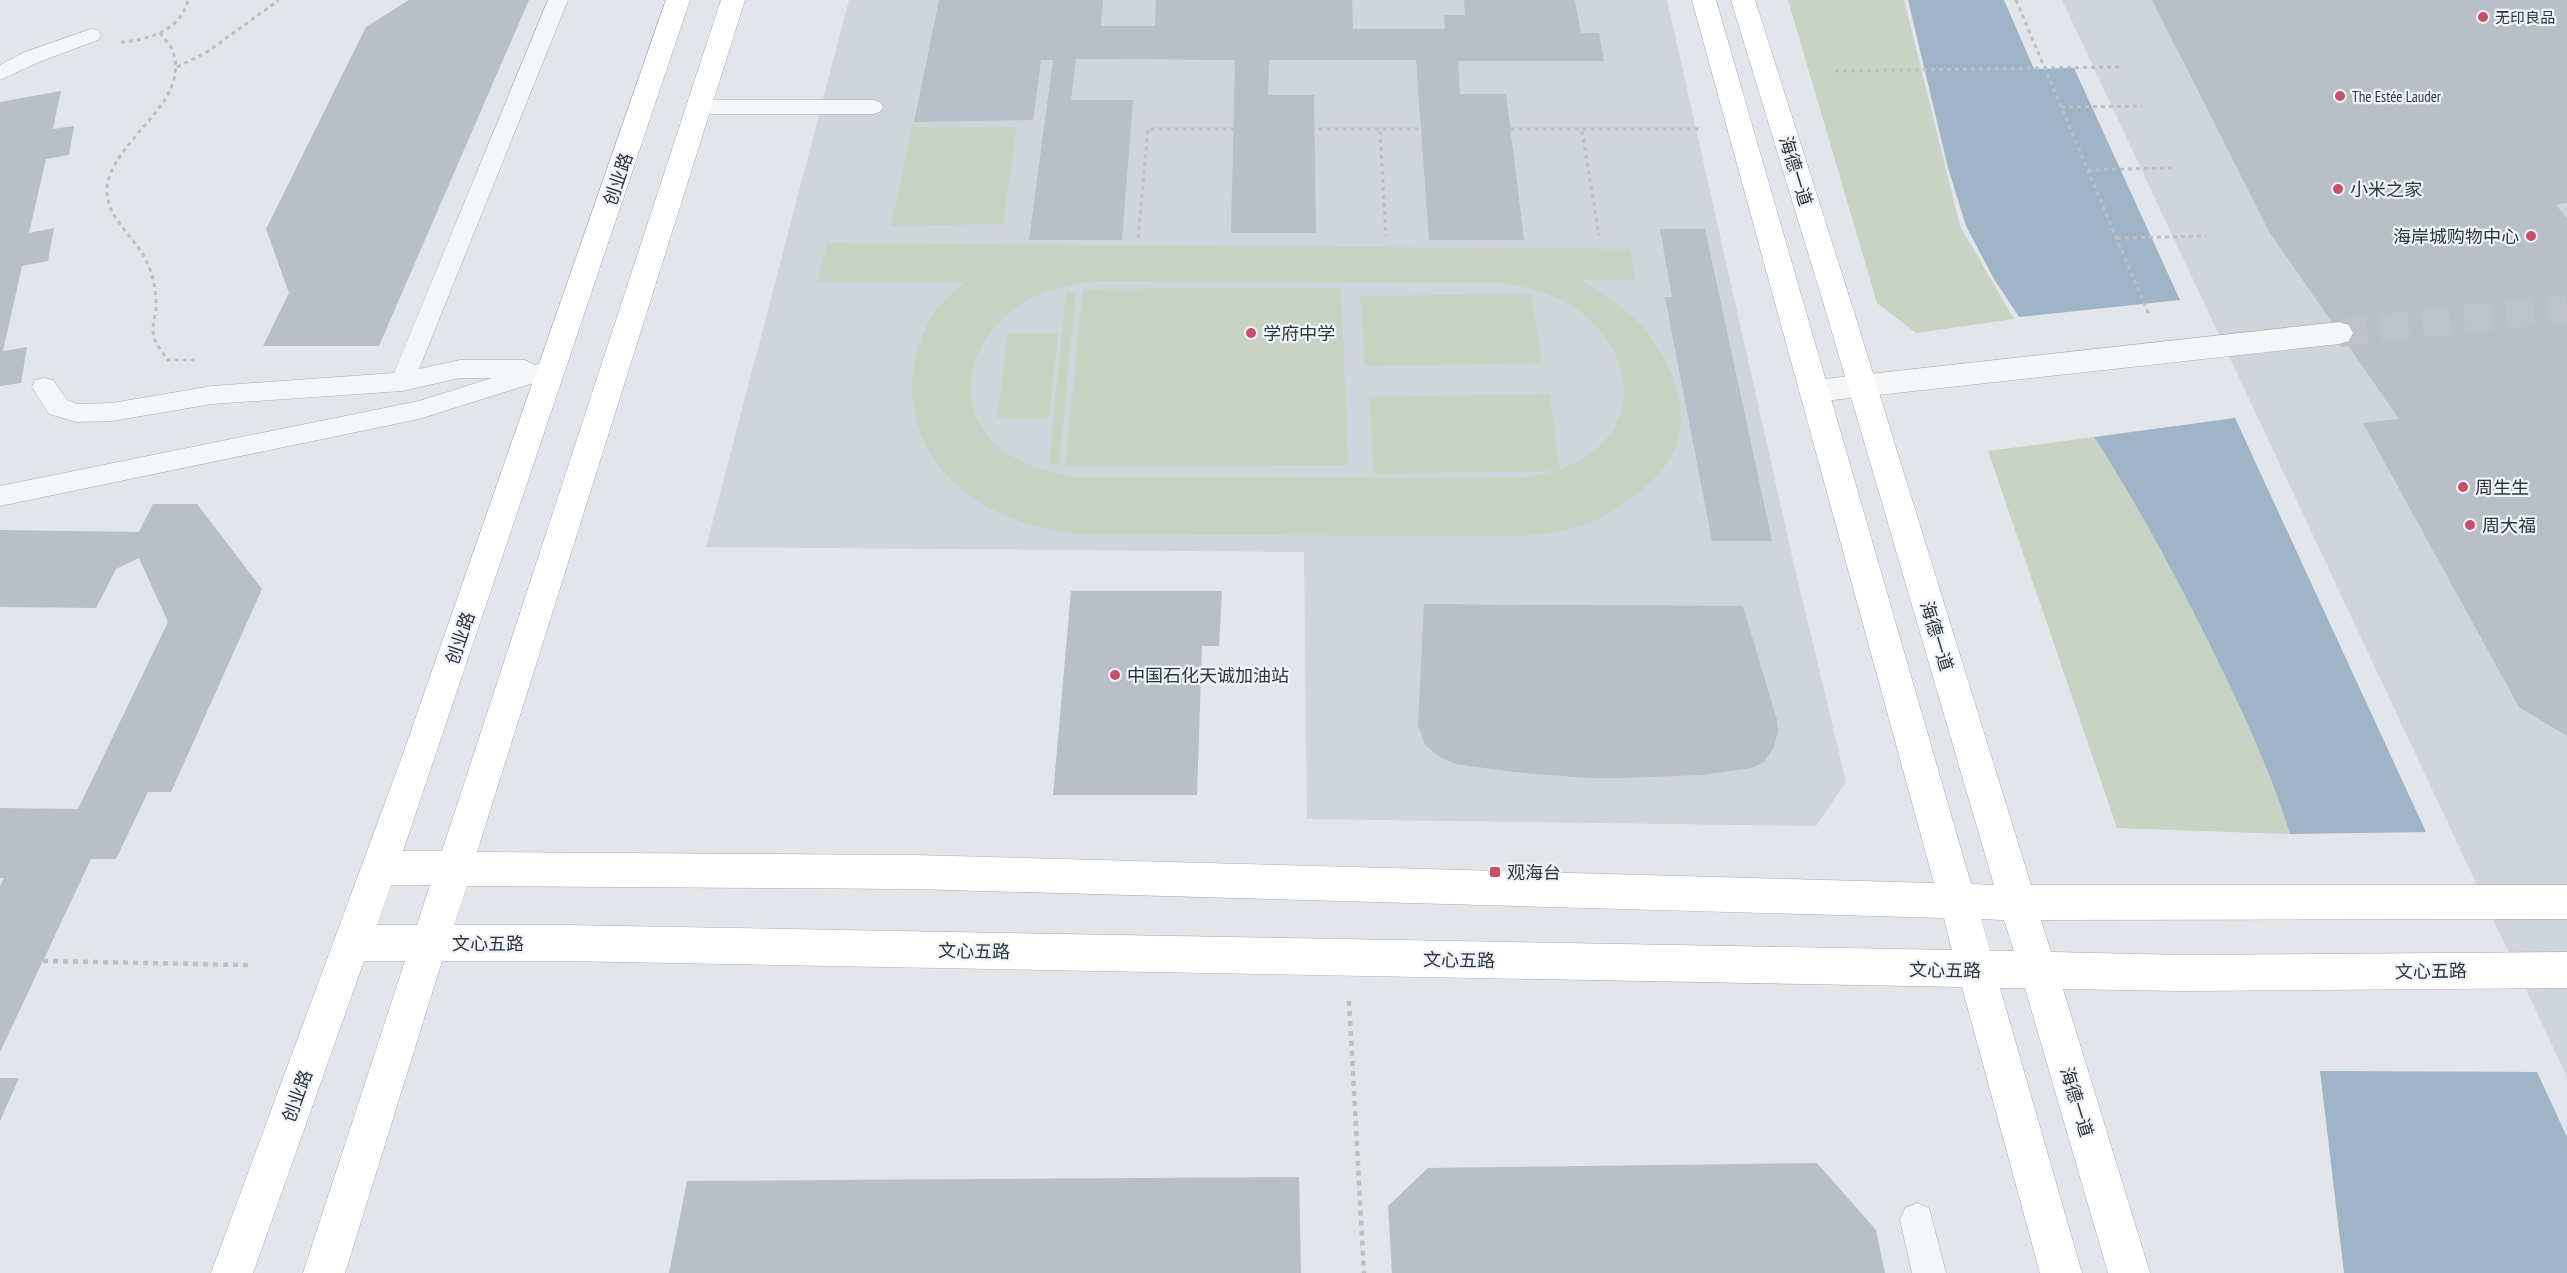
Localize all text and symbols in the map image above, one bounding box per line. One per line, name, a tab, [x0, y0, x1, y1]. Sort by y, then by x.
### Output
place label: 无印良品	[2495, 8, 2555, 27]
marker: 无印良品	[2476, 10, 2490, 24]
place label: The Estée Lauder	[2352, 87, 2442, 106]
marker: The Estée Lauder	[2333, 89, 2347, 103]
street label: 海德一道	[1774, 133, 1818, 209]
street label: 创业路	[598, 150, 638, 208]
place label: 小米之家	[2350, 178, 2422, 201]
marker: 小米之家	[2331, 182, 2345, 196]
place label: 海岸城购物中心	[2393, 225, 2519, 248]
marker: 海岸城购物中心	[2524, 229, 2538, 243]
place label: 学府中学	[1263, 322, 1335, 345]
marker: 学府中学	[1244, 326, 1258, 340]
place label: 周生生	[2475, 476, 2529, 499]
marker: 周生生	[2456, 480, 2470, 494]
place label: 周大福	[2482, 514, 2536, 537]
marker: 周大福	[2463, 518, 2477, 532]
street label: 海德一道	[1915, 598, 1959, 674]
street label: 创业路	[440, 609, 480, 667]
place label: 中国石化天诚加油站	[1127, 664, 1289, 687]
marker: 中国石化天诚加油站	[1108, 668, 1122, 682]
place label: 观海台	[1507, 861, 1561, 884]
marker: 观海台	[1488, 865, 1502, 879]
street label: 文心五路	[452, 932, 524, 955]
street label: 文心五路	[938, 939, 1010, 963]
street label: 文心五路	[1423, 948, 1495, 972]
street label: 文心五路	[1909, 958, 1981, 982]
street label: 文心五路	[2395, 959, 2467, 983]
street label: 海德一道	[2055, 1064, 2099, 1140]
street label: 创业路	[277, 1067, 317, 1125]

